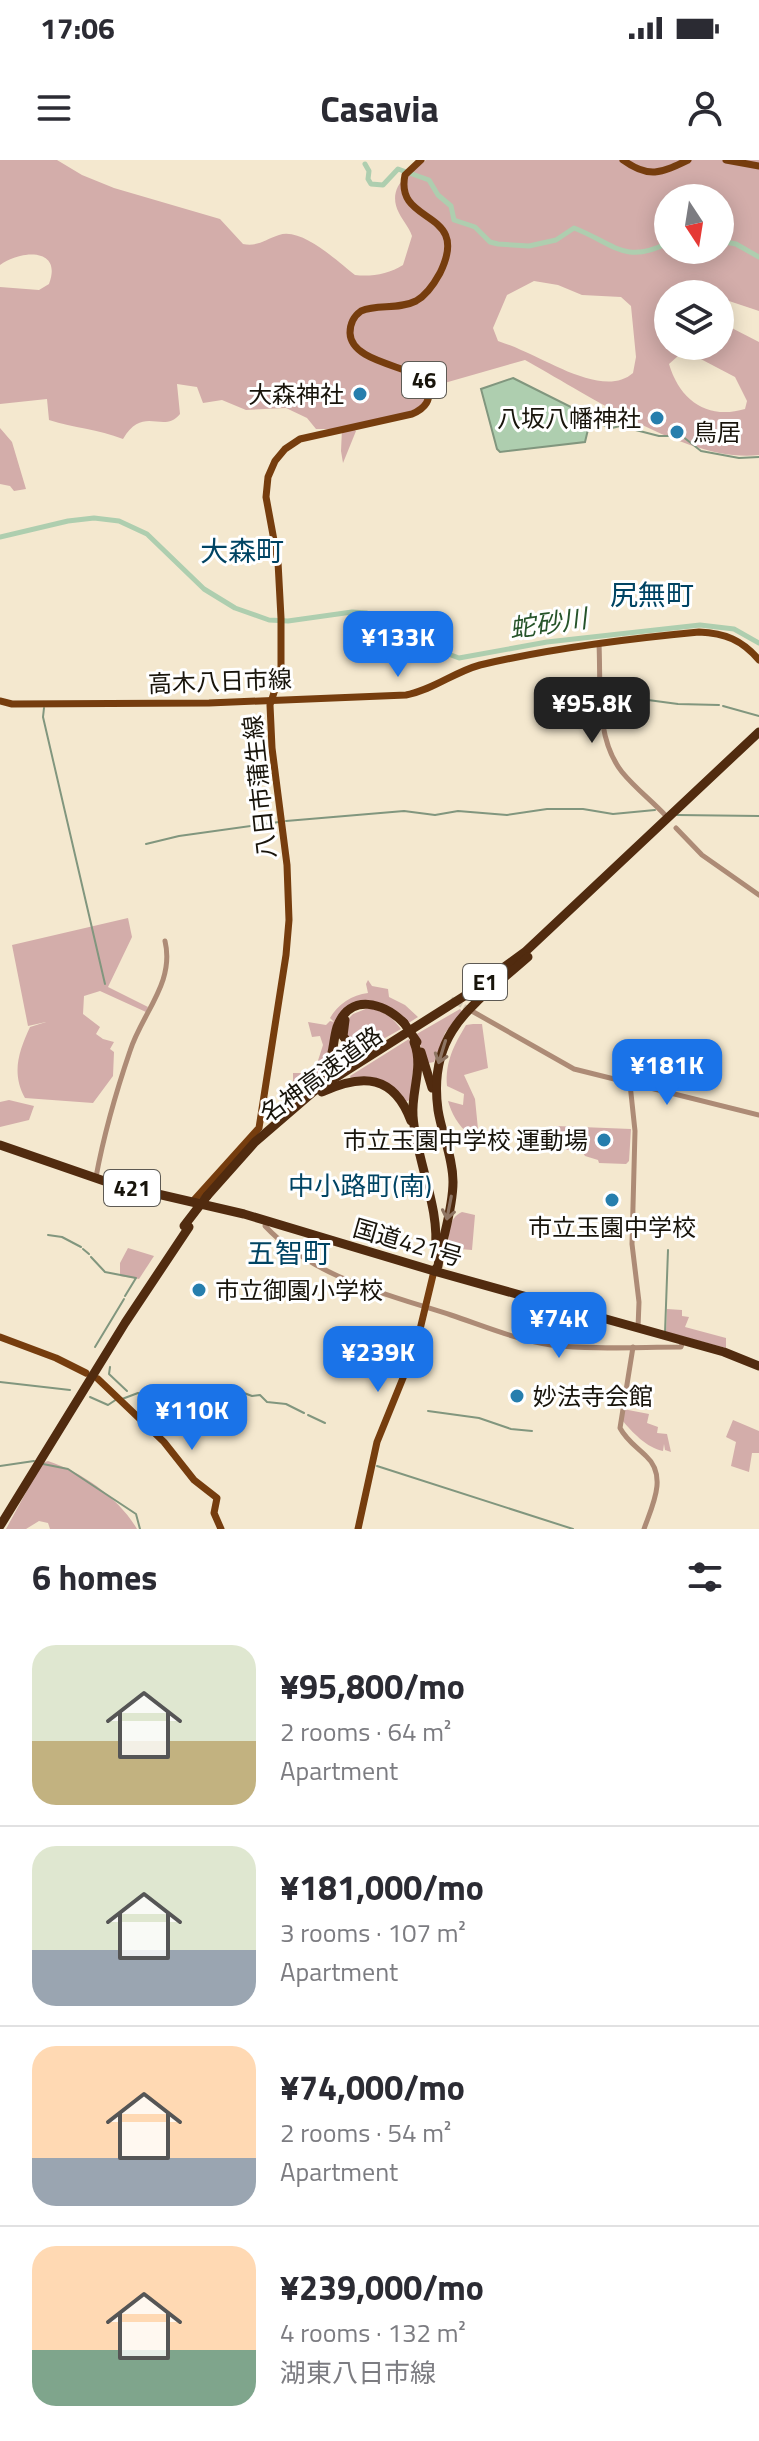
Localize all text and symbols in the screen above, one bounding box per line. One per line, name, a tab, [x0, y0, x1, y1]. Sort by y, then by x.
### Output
text: 17:06	[40, 5, 115, 51]
text: Casavia	[320, 81, 439, 136]
icon: menu	[32, 86, 76, 130]
icon: person	[683, 86, 727, 130]
north arrow	[654, 184, 734, 264]
map controls	[654, 184, 734, 360]
button: layers	[654, 280, 734, 360]
road number: 46	[402, 362, 446, 398]
place label: 大森神社	[248, 376, 344, 412]
marker: 大森神社	[351, 385, 369, 403]
place label: 八坂八幡神社	[497, 400, 641, 436]
marker: 八坂八幡神社	[648, 409, 666, 427]
place label: 鳥居	[693, 414, 741, 450]
marker: 鳥居	[668, 423, 686, 441]
district label: 大森町	[200, 529, 284, 572]
district label: 尻無町	[610, 573, 694, 616]
water label: 蛇砂川	[507, 598, 592, 648]
pin: ¥133K	[342, 611, 454, 679]
text: ¥133K	[361, 617, 435, 656]
street label: 高木八日市線	[147, 660, 293, 702]
pin: ¥95.8K	[527, 677, 657, 745]
text: ¥95.8K	[552, 683, 632, 722]
street label: 八日市蒲生線	[234, 714, 284, 860]
road number: E1	[463, 964, 507, 1000]
street label: 名神高速道路	[252, 1017, 390, 1131]
one-way arrow	[434, 1039, 449, 1065]
pin: ¥181K	[611, 1039, 723, 1107]
text: ¥181K	[630, 1045, 704, 1084]
place label: 市立玉園中学校 運動場	[343, 1122, 588, 1158]
marker: 市立玉園中学校 運動場	[595, 1131, 613, 1149]
district label: 中小路町(南)	[288, 1166, 432, 1205]
road number: 421	[104, 1170, 160, 1206]
marker: 市立玉園中学校	[603, 1191, 621, 1209]
one-way arrow	[441, 1195, 456, 1220]
street label: 国道421号	[349, 1209, 467, 1275]
place label: 市立玉園中学校	[528, 1209, 696, 1245]
district label: 五智町	[247, 1231, 331, 1274]
place label: 市立御園小学校	[215, 1272, 383, 1308]
marker: 市立御園小学校	[190, 1281, 208, 1299]
pin: ¥74K	[512, 1292, 606, 1360]
text: ¥74K	[529, 1298, 589, 1337]
pin: ¥239K	[322, 1326, 434, 1394]
text: ¥239K	[341, 1332, 415, 1371]
place label: 妙法寺会館	[533, 1378, 653, 1414]
pin: ¥110K	[136, 1384, 248, 1452]
marker: 妙法寺会館	[508, 1387, 526, 1405]
text: ¥110K	[155, 1390, 229, 1429]
text: 6 homes	[32, 1551, 157, 1603]
icon: filters	[683, 1555, 727, 1599]
text: ¥95,800/mo	[280, 1660, 465, 1712]
icon: home	[96, 1677, 192, 1773]
text: 2 rooms · 64 m²	[280, 1712, 451, 1751]
text: Apartment	[280, 1751, 398, 1790]
text: ¥181,000/mo	[280, 1861, 484, 1913]
icon: home	[96, 1878, 192, 1974]
text: 3 rooms · 107 m²	[280, 1913, 466, 1952]
text: Apartment	[280, 1952, 398, 1991]
text: ¥74,000/mo	[280, 2061, 465, 2113]
icon: home	[96, 2078, 192, 2174]
text: 2 rooms · 54 m²	[280, 2113, 451, 2152]
text: Apartment	[280, 2152, 398, 2191]
text: ¥239,000/mo	[280, 2261, 484, 2313]
icon: home	[96, 2278, 192, 2374]
text: 4 rooms · 132 m²	[280, 2313, 466, 2352]
text: 湖東八日市線	[280, 2353, 436, 2392]

